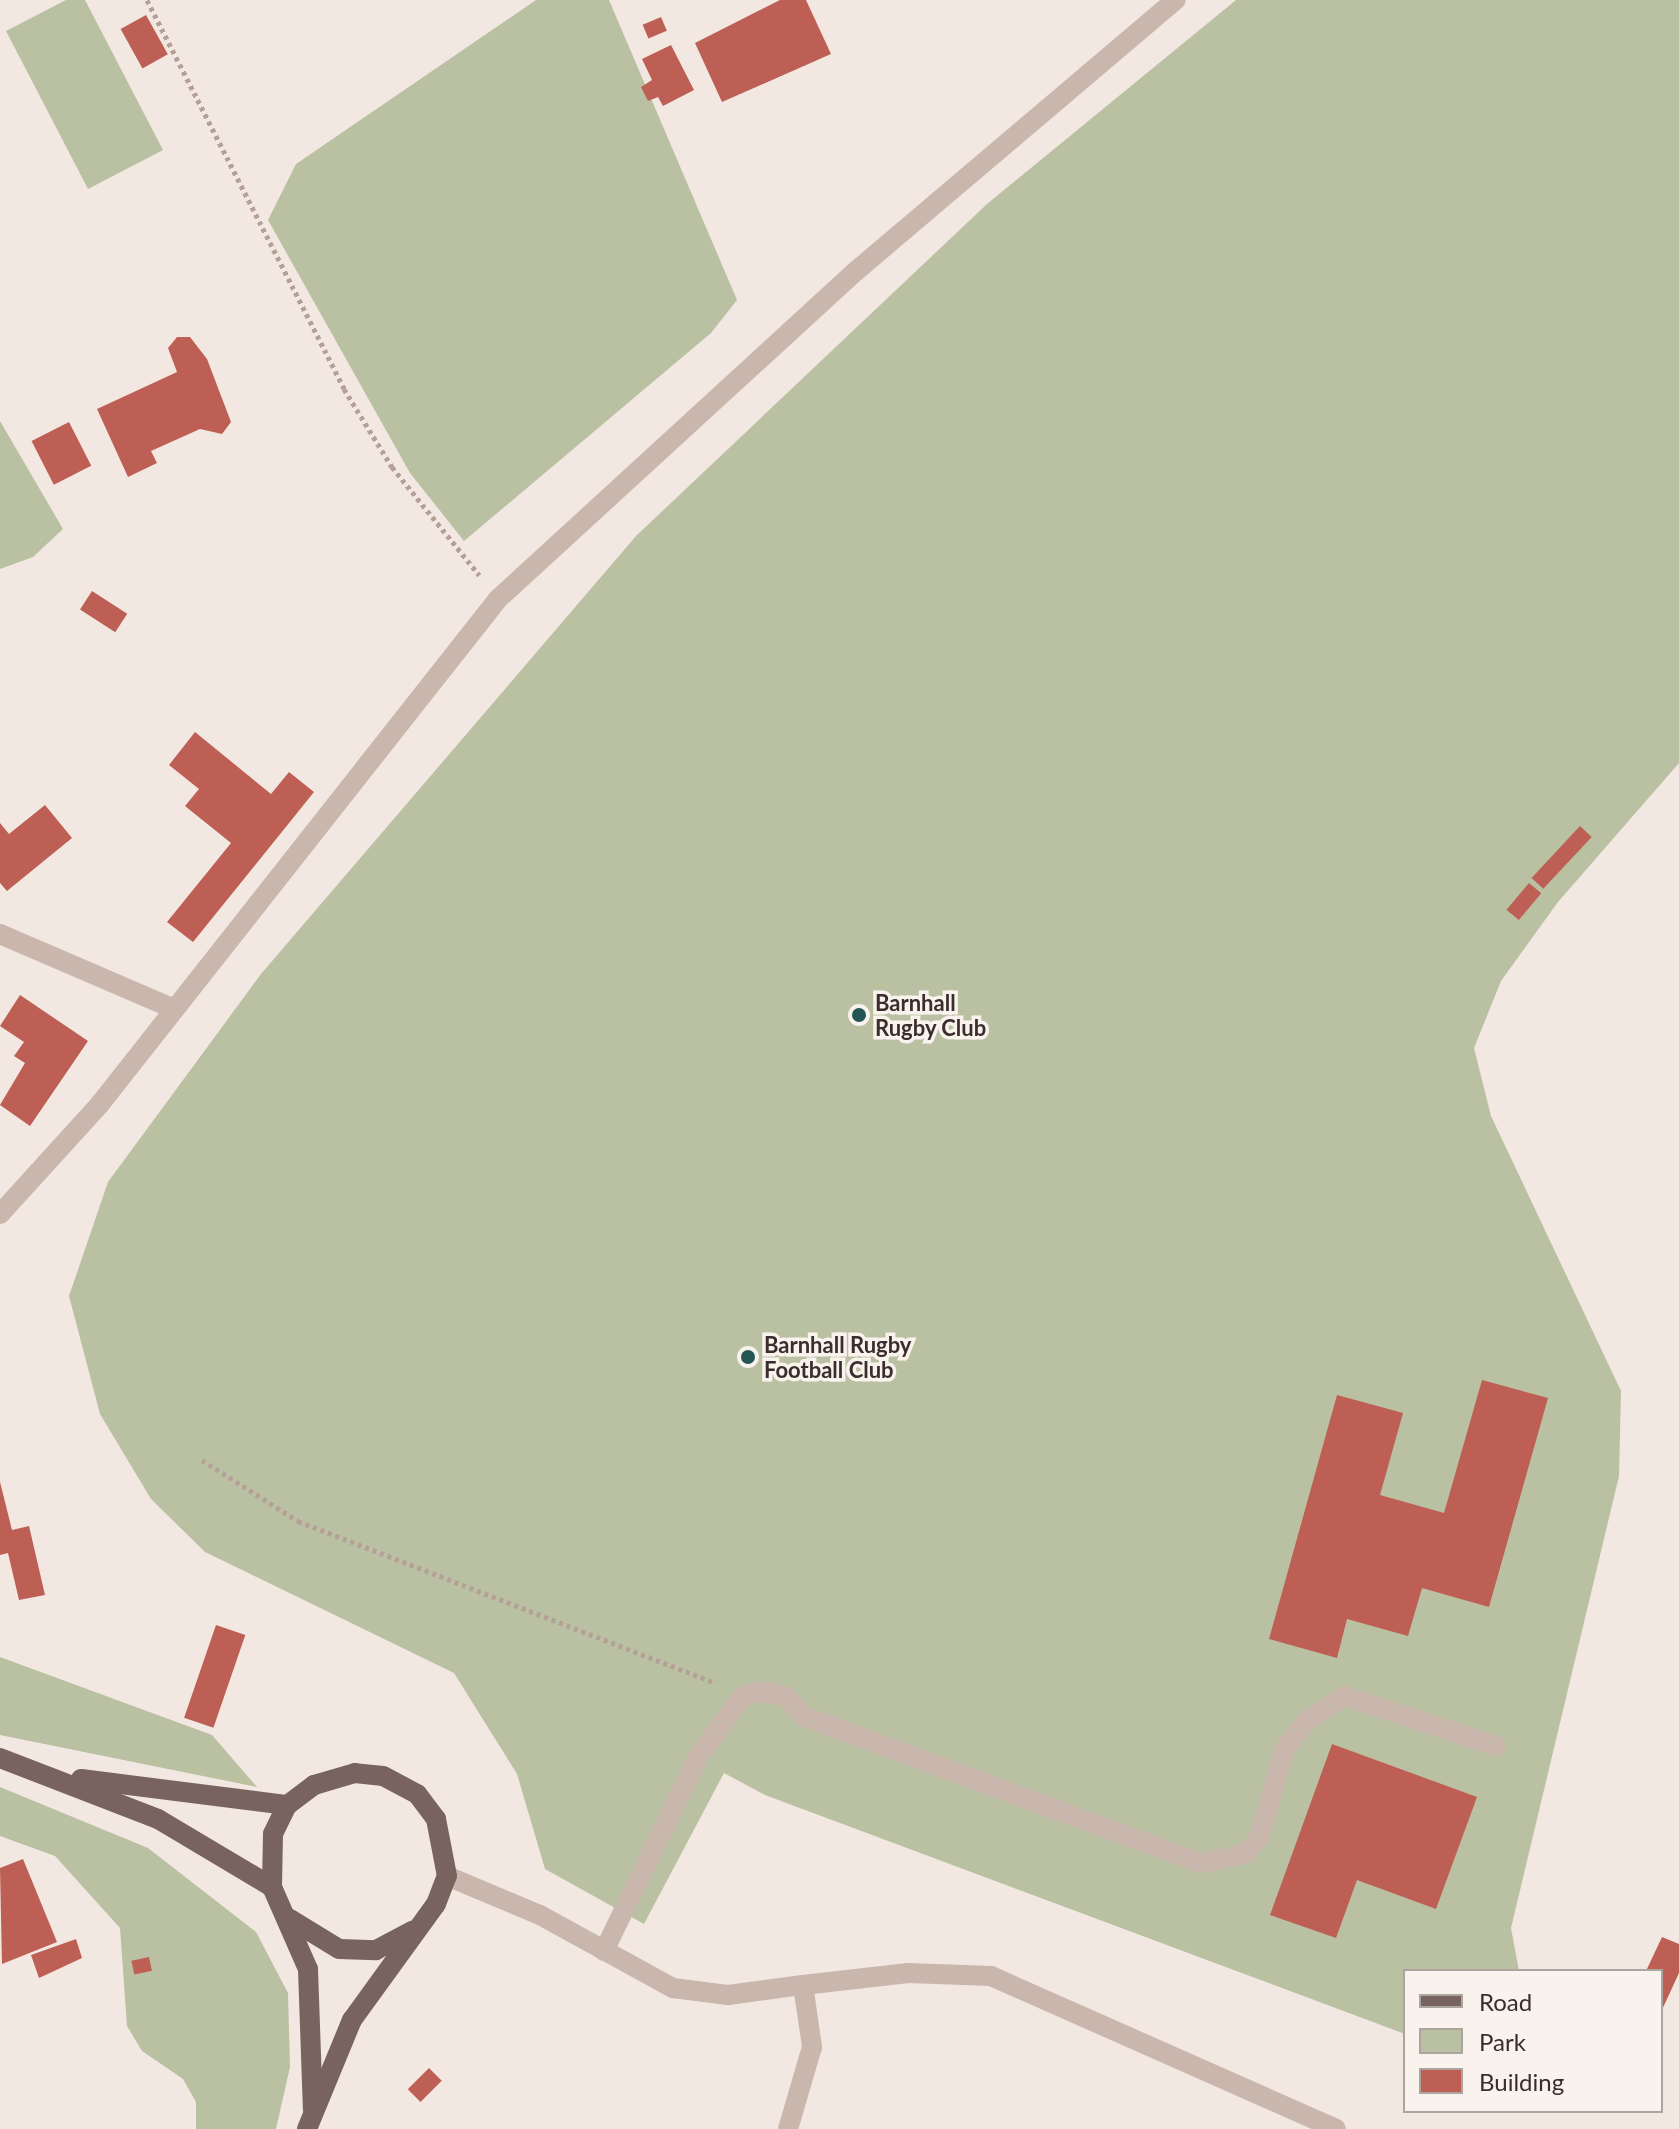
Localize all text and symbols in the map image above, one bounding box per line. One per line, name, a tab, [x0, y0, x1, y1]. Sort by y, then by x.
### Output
place label: Barnhall Rugby Club	[875, 989, 987, 1040]
marker: Barnhall Rugby Club	[850, 1006, 868, 1024]
place label: Barnhall Rugby Football Club	[764, 1331, 911, 1382]
marker: Barnhall Rugby Football Club	[739, 1348, 757, 1366]
legend	[1403, 1969, 1663, 2113]
text: Road	[1479, 1987, 1532, 2016]
text: Park	[1479, 2027, 1526, 2056]
text: Building	[1479, 2067, 1564, 2096]

